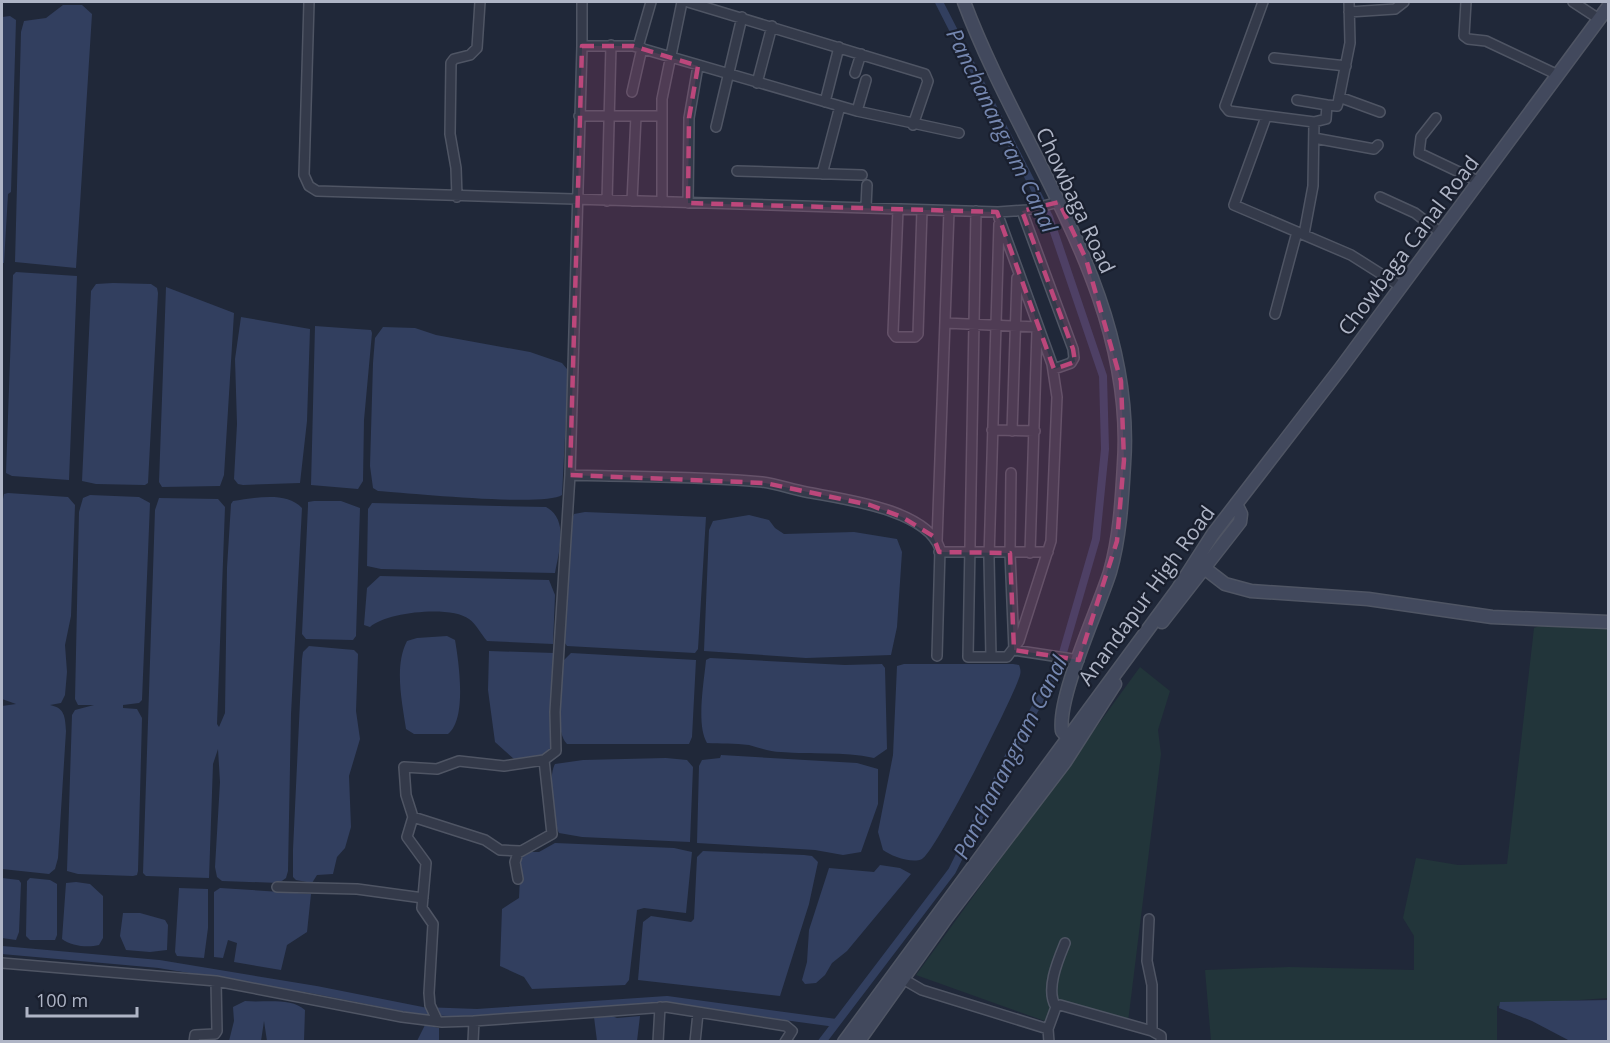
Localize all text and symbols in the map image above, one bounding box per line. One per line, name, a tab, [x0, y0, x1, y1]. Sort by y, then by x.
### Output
water label: Panchanangram Canal	[940, 23, 1066, 238]
street label: Chowbaga Road	[1030, 122, 1122, 278]
street label: Chowbaga Canal Road	[1331, 149, 1485, 341]
street label: Anandapur High Road	[1071, 500, 1221, 690]
water label: Panchanangram Canal	[945, 650, 1073, 864]
scale bar	[27, 980, 136, 1018]
text: 100 m	[36, 988, 88, 1012]

